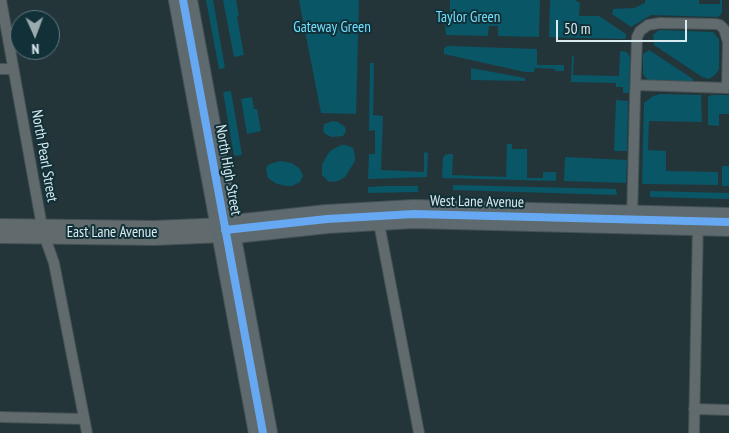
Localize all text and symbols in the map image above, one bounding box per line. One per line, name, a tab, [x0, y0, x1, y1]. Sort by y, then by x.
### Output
park label: Taylor Green	[436, 9, 500, 27]
north arrow	[10, 10, 60, 60]
scale bar	[559, 10, 690, 42]
park label: Gateway Green	[293, 19, 371, 37]
text: 50 m	[564, 19, 590, 38]
text: N	[31, 40, 40, 58]
street label: North Pearl Street	[27, 109, 61, 203]
street label: North High Street	[211, 123, 245, 217]
street label: West Lane Avenue	[430, 192, 524, 212]
street label: East Lane Avenue	[67, 224, 157, 242]

